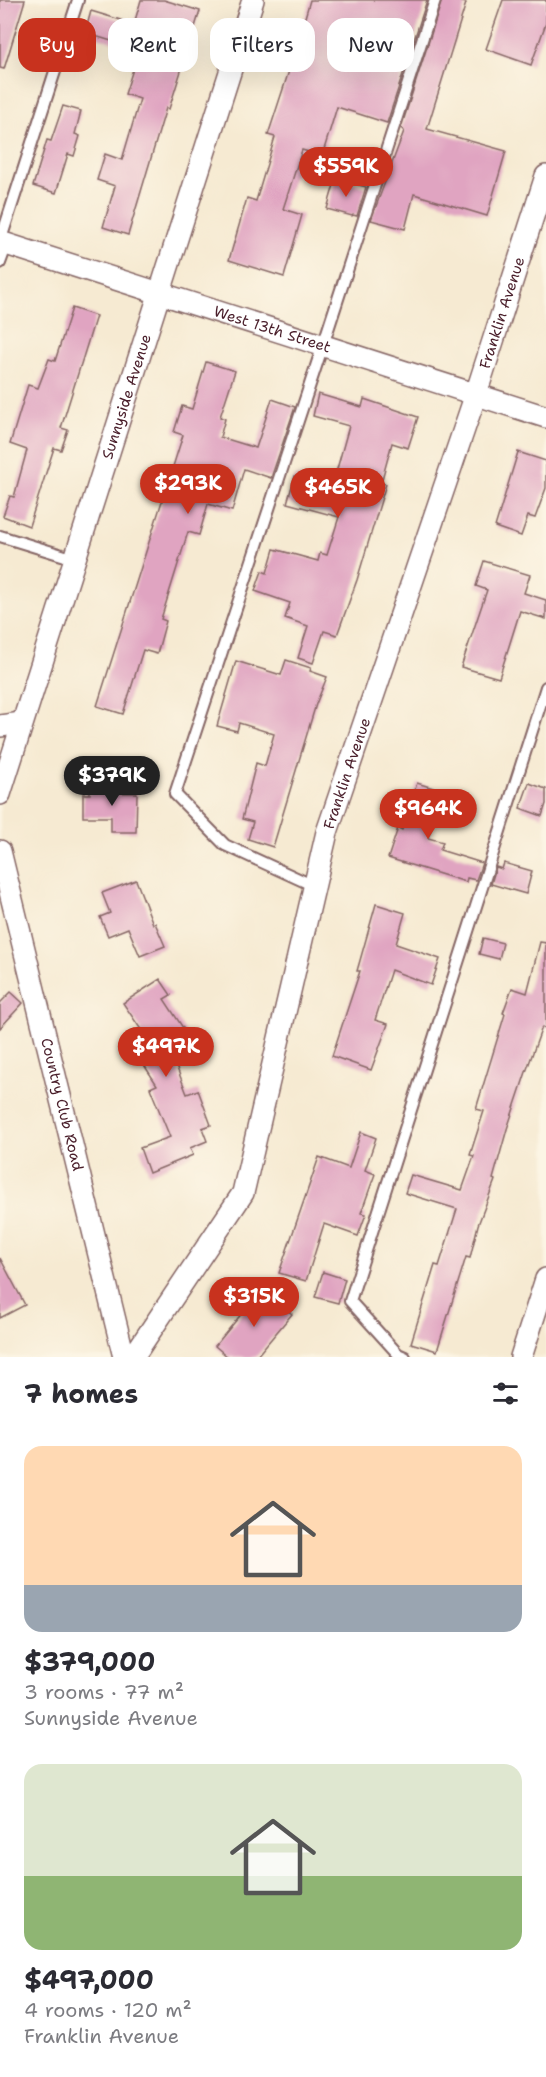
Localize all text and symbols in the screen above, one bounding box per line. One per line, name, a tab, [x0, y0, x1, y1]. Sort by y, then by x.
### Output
chip: Buy	[18, 18, 96, 72]
chip: Rent	[108, 18, 198, 72]
chip: Filters	[210, 18, 315, 72]
chip: New	[327, 18, 414, 72]
pin: $559K	[304, 147, 388, 198]
text: $559K	[313, 153, 379, 179]
street label: Franklin Avenue	[475, 254, 529, 371]
street label: West 13th Street	[211, 301, 333, 357]
street label: Sunnyside Avenue	[97, 332, 156, 462]
pin: $293K	[146, 464, 230, 515]
pin: $465K	[296, 468, 380, 519]
text: $293K	[154, 470, 222, 496]
text: $465K	[304, 474, 372, 500]
street label: Franklin Avenue	[319, 715, 375, 832]
pin: $379K	[70, 756, 154, 807]
text: $379K	[78, 762, 146, 788]
pin: $964K	[386, 789, 470, 840]
text: $964K	[394, 795, 462, 821]
pin: $497K	[124, 1027, 208, 1078]
text: $497K	[132, 1033, 200, 1059]
street label: Country Club Road	[36, 1036, 88, 1173]
pin: $315K	[212, 1277, 296, 1328]
text: $315K	[223, 1283, 285, 1309]
text: 7 homes	[24, 1376, 138, 1411]
icon: filters	[489, 1377, 522, 1410]
icon: home	[219, 1485, 327, 1593]
text: $379,000	[24, 1644, 155, 1679]
text: 3 rooms · 77 m²	[24, 1679, 184, 1705]
text: Sunnyside Avenue	[24, 1705, 198, 1731]
icon: home	[219, 1803, 327, 1911]
text: $497,000	[24, 1962, 154, 1997]
text: 4 rooms · 120 m²	[24, 1997, 192, 2023]
text: Franklin Avenue	[24, 2023, 179, 2049]

